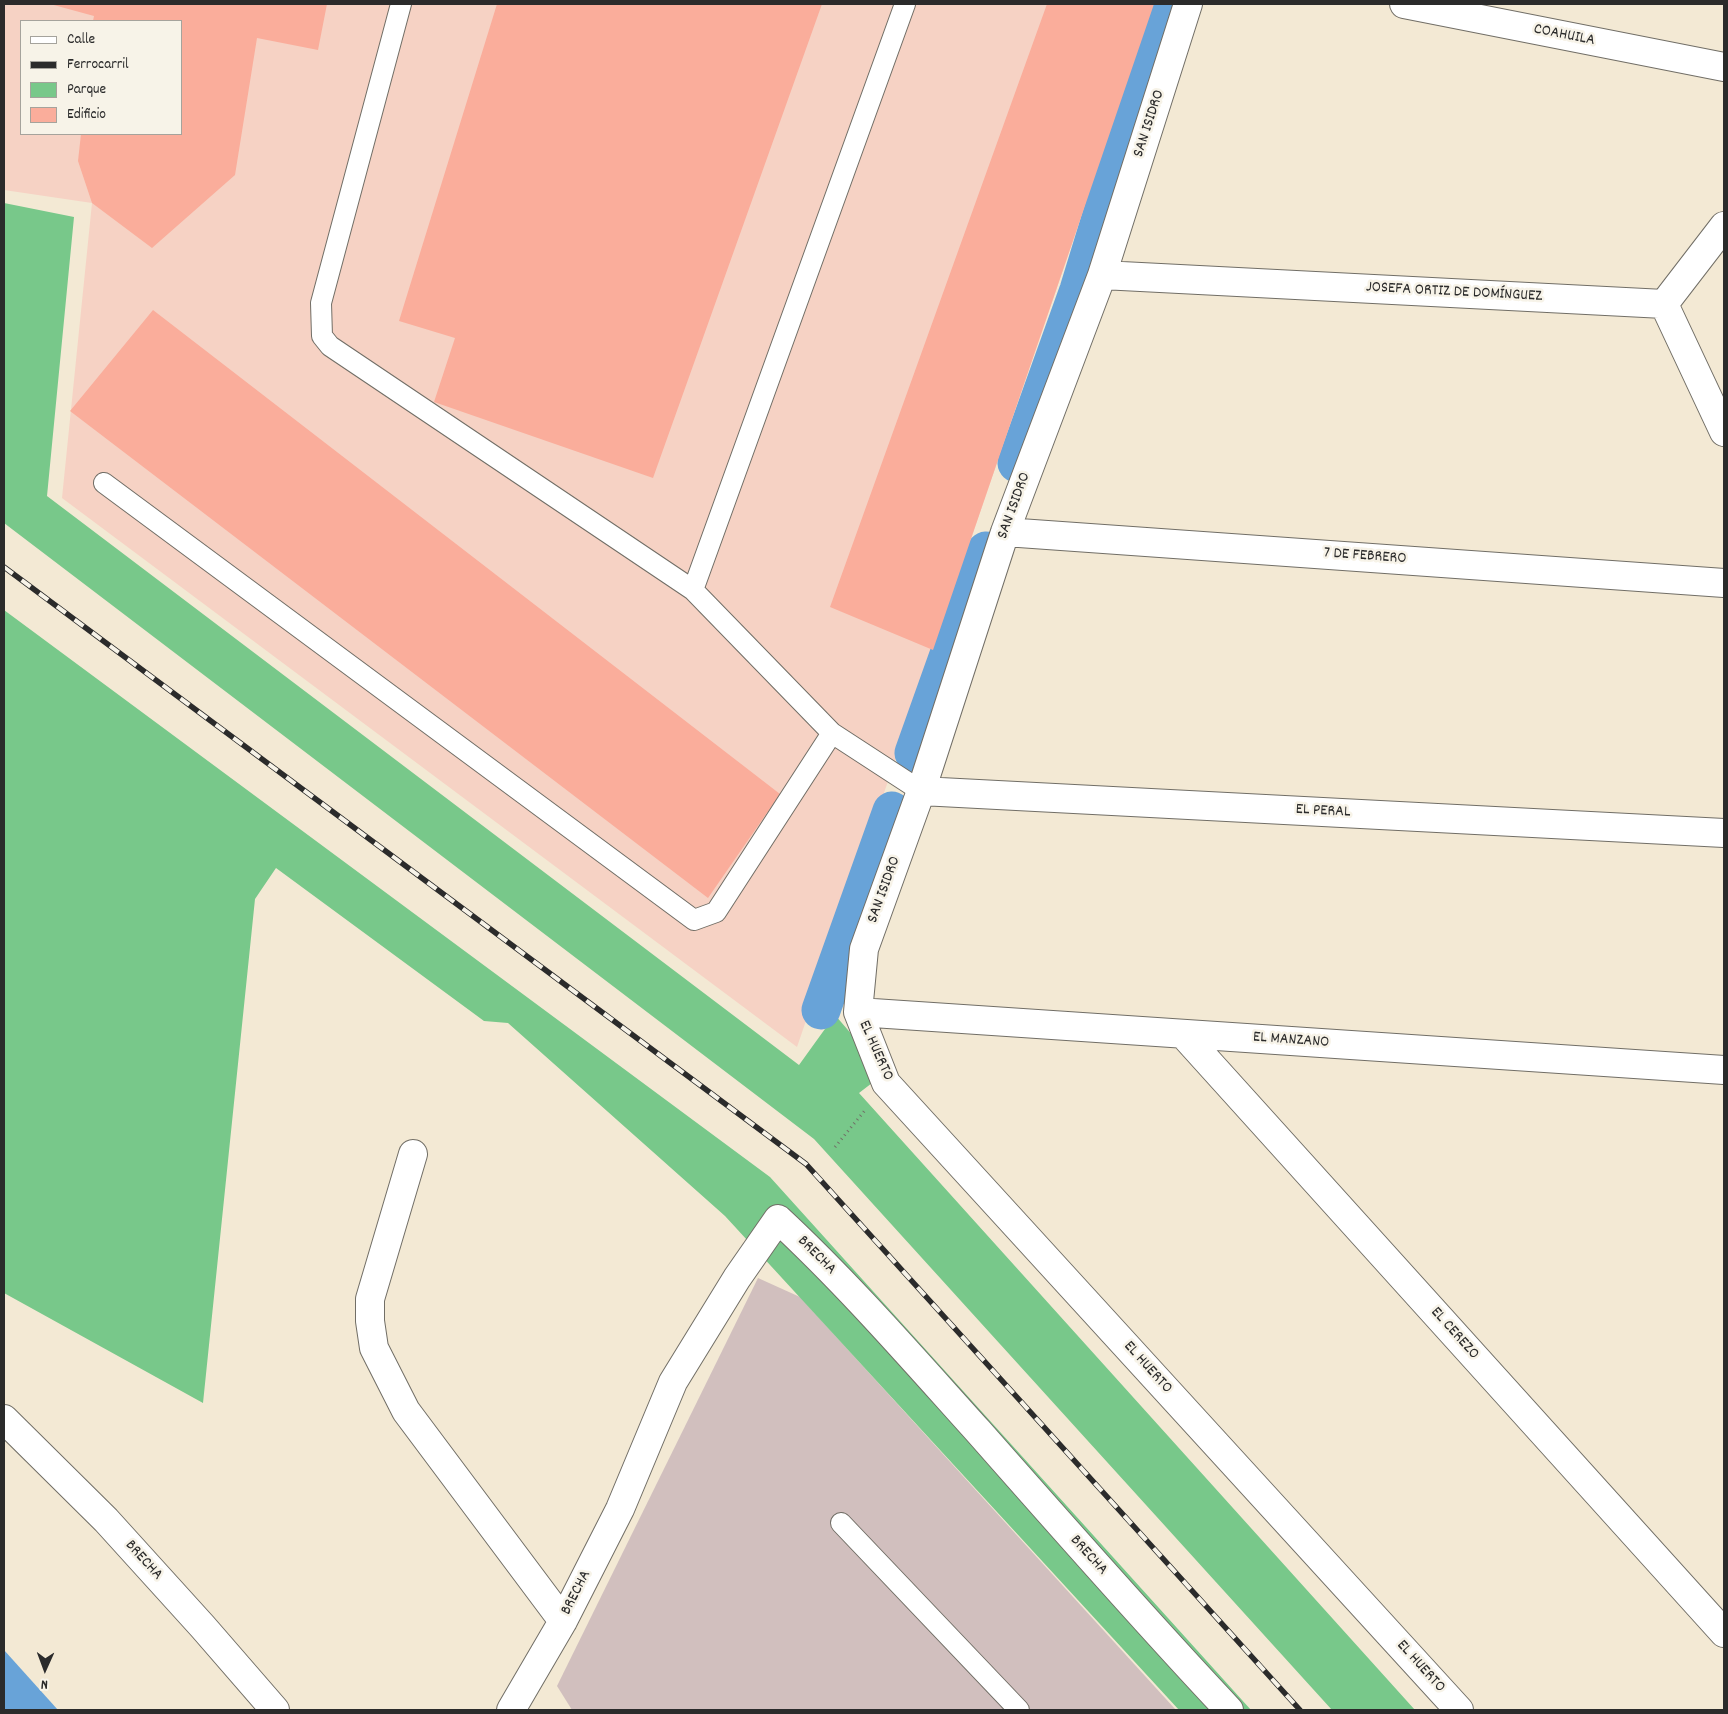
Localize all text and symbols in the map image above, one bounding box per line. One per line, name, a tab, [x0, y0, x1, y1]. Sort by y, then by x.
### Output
legend	[20, 20, 182, 135]
street label: COAHUILA	[1532, 21, 1596, 51]
text: Calle	[67, 29, 95, 51]
text: Ferrocarril	[67, 54, 129, 76]
text: Parque	[67, 79, 106, 101]
street label: SAN ISIDRO	[1130, 88, 1170, 160]
text: Edificio	[67, 104, 106, 126]
street label: JOSEFA ORTIZ DE DOMÍNGUEZ	[1365, 279, 1543, 307]
street label: SAN ISIDRO	[994, 470, 1036, 542]
street label: 7 DE FEBRERO	[1323, 545, 1407, 569]
street label: EL PERAL	[1295, 801, 1351, 823]
street label: SAN ISIDRO	[864, 854, 906, 926]
street label: EL HUERTO	[853, 1018, 897, 1084]
street label: EL MANZANO	[1252, 1029, 1330, 1053]
street label: BRECHA	[792, 1232, 840, 1280]
street label: EL CEREZO	[1425, 1304, 1483, 1364]
street label: EL HUERTO	[1118, 1338, 1176, 1398]
street label: BRECHA	[1065, 1532, 1111, 1580]
street label: BRECHA	[120, 1537, 166, 1585]
street label: BRECHA	[558, 1567, 596, 1619]
street label: EL HUERTO	[1391, 1637, 1449, 1697]
north arrow	[20, 1644, 70, 1694]
text: N	[41, 1674, 48, 1694]

